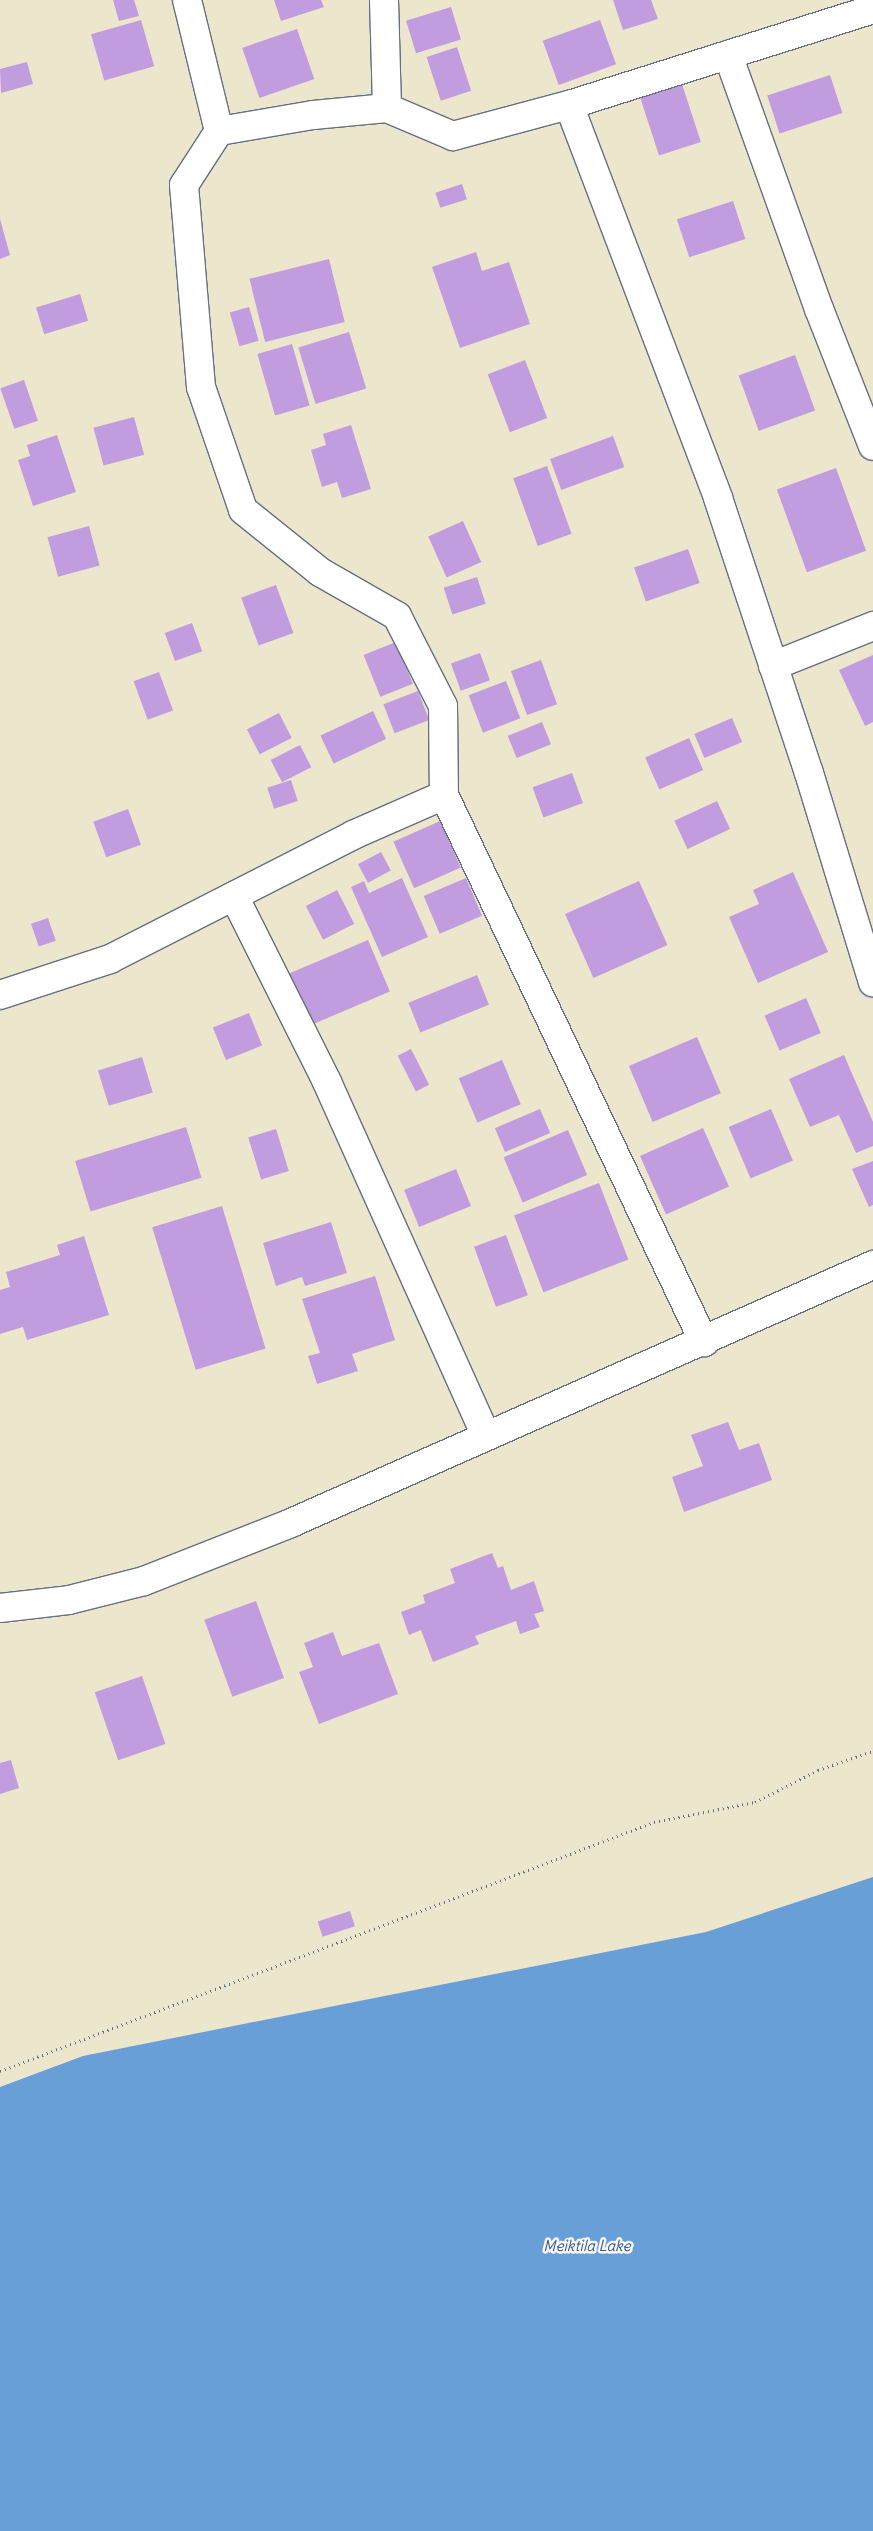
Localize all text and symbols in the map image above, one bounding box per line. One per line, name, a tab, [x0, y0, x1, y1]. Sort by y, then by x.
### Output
water label: Meiktila Lake	[543, 2237, 631, 2255]

